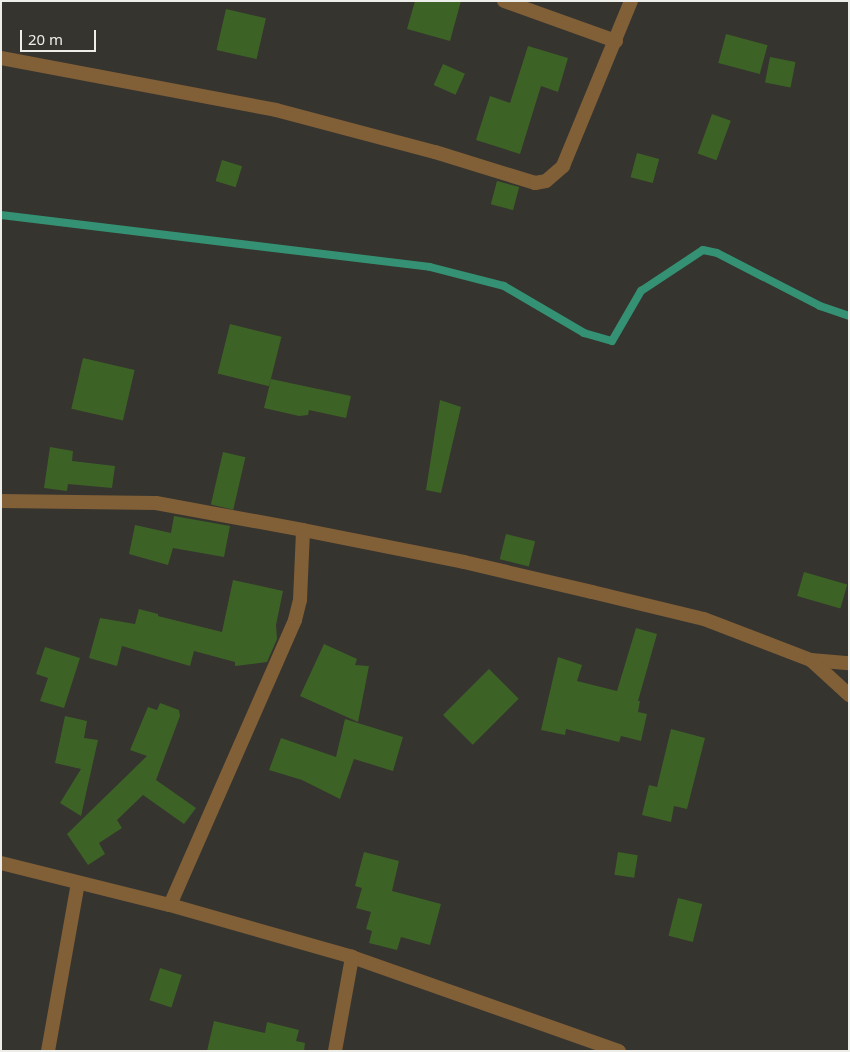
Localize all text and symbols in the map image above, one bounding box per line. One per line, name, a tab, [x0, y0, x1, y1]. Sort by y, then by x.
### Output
scale bar	[22, 20, 99, 52]
text: 20 m	[28, 29, 63, 49]

